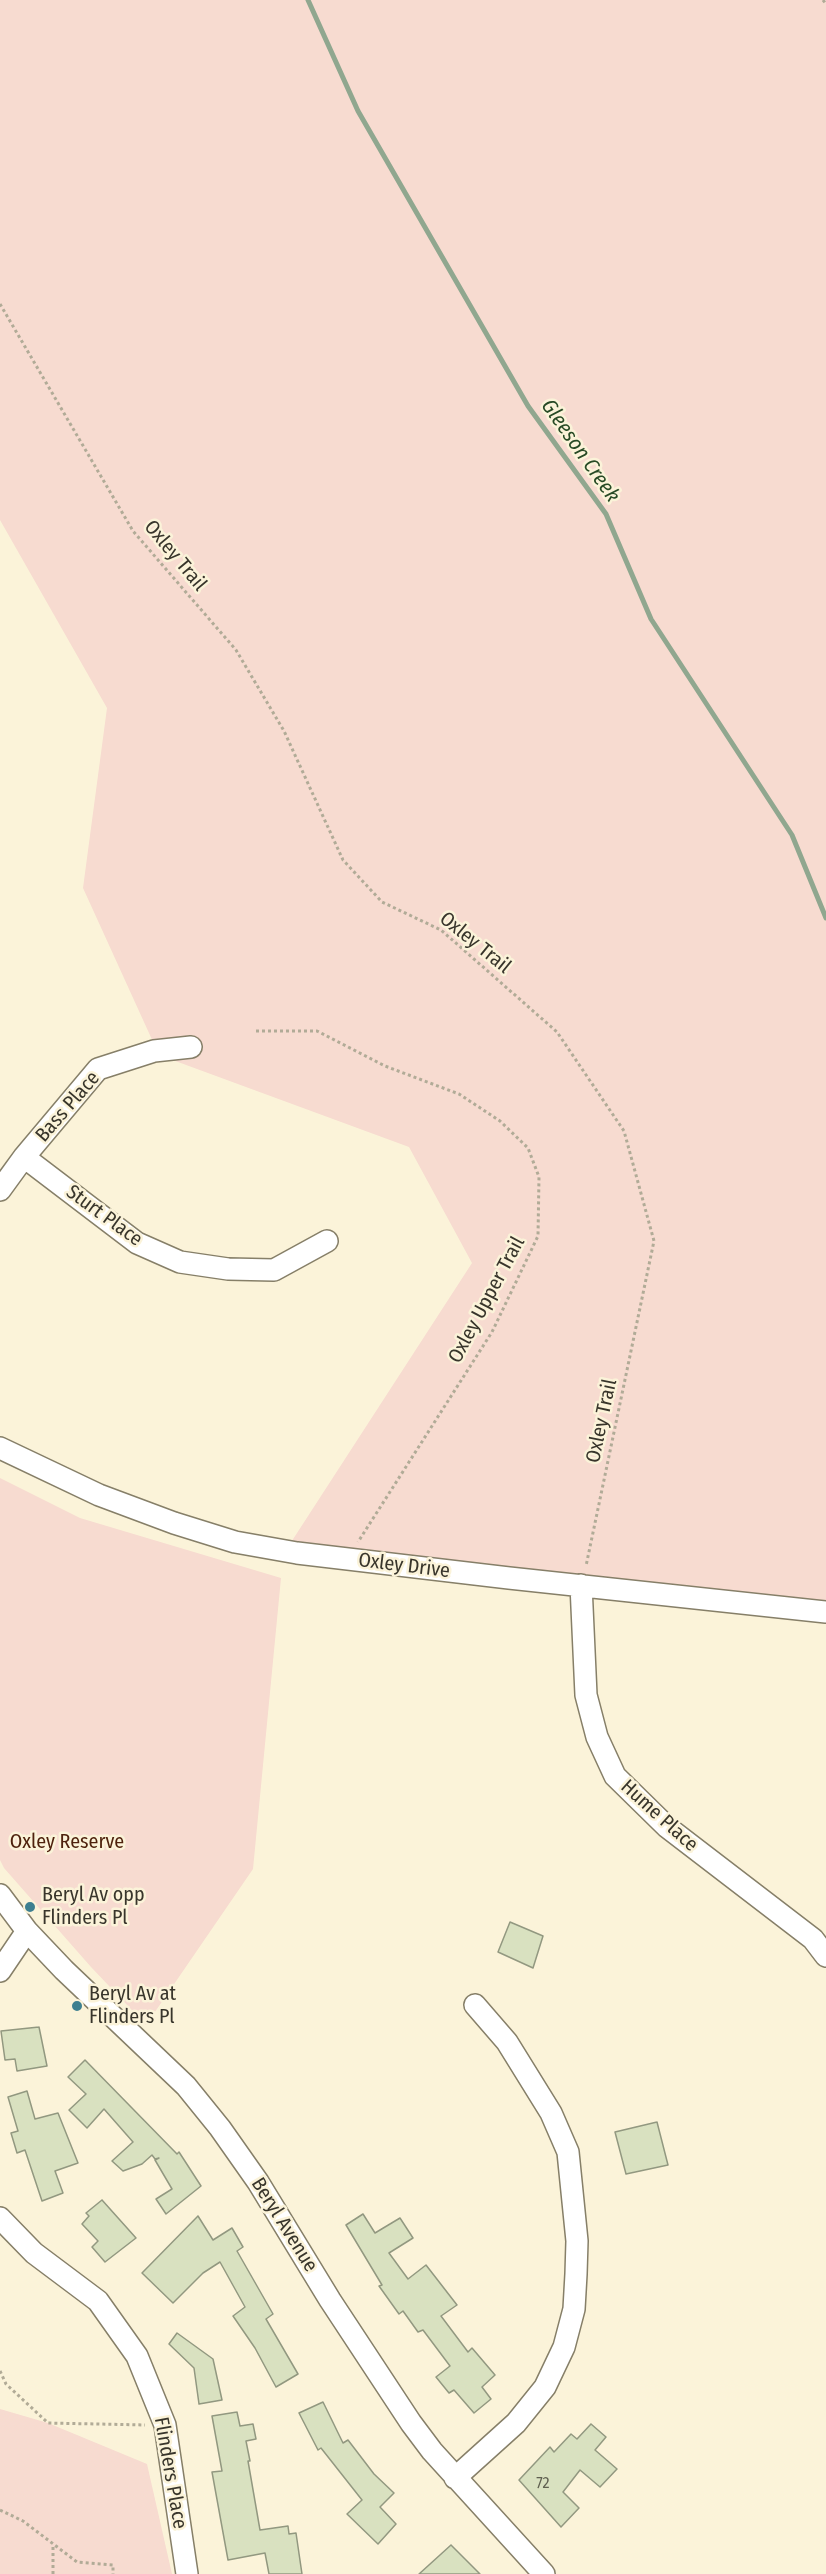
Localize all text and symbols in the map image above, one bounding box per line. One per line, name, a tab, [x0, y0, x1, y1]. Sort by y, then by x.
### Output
water label: Gleeson Creek	[535, 395, 625, 507]
street label: Oxley Trail	[139, 516, 211, 596]
street label: Oxley Trail	[434, 907, 516, 979]
street label: Bass Place	[31, 1067, 105, 1147]
street label: Sturt Place	[61, 1180, 147, 1252]
street label: Oxley Upper Trail	[444, 1233, 530, 1367]
street label: Oxley Trail	[581, 1377, 623, 1465]
street label: Oxley Drive	[357, 1548, 451, 1584]
street label: Hume Place	[615, 1775, 703, 1857]
park label: Oxley Reserve	[10, 1830, 124, 1854]
place label: Beryl Av opp Flinders Pl	[42, 1883, 145, 1930]
marker: Beryl Av opp Flinders Pl	[23, 1900, 37, 1914]
place label: Beryl Av at Flinders Pl	[89, 1982, 176, 2029]
marker: Beryl Av at Flinders Pl	[70, 1999, 84, 2013]
street label: Beryl Avenue	[246, 2173, 322, 2277]
street label: Flinders Place	[148, 2415, 192, 2531]
house number: 72	[536, 2474, 550, 2494]

